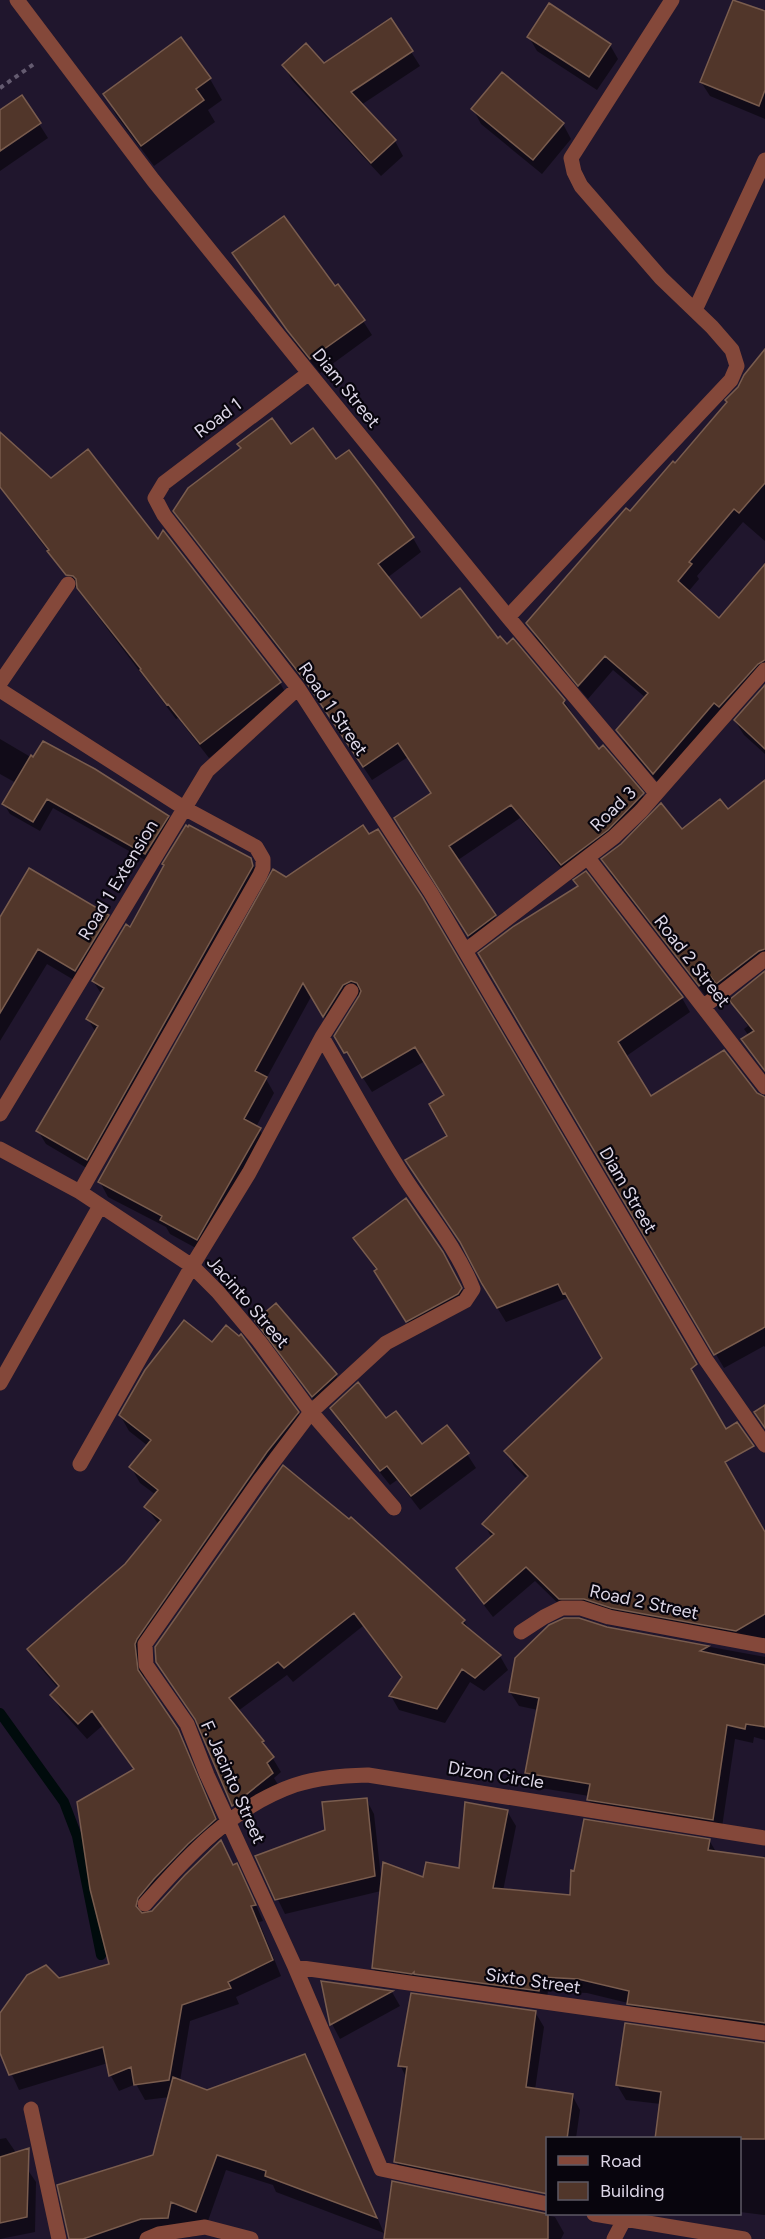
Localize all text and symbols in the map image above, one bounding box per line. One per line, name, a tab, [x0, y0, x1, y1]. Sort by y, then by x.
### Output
street label: Diam Street	[307, 344, 385, 432]
street label: Road 1	[190, 393, 246, 443]
street label: Road 1 Street	[294, 658, 372, 760]
street label: Road 3	[585, 782, 641, 836]
street label: Road 1 Extension	[73, 816, 163, 944]
street label: Road 2 Street	[649, 911, 735, 1012]
street label: Diam Street	[594, 1143, 662, 1237]
street label: Jacinto Street	[202, 1252, 294, 1353]
street label: Road 2 Street	[588, 1580, 701, 1624]
street label: F. Jacinto Street	[196, 1717, 270, 1847]
street label: Dizon Circle	[446, 1757, 546, 1793]
street label: Sixto Street	[484, 1963, 582, 1999]
legend	[546, 2137, 741, 2215]
text: Road	[600, 2150, 641, 2172]
text: Building	[600, 2180, 665, 2202]

